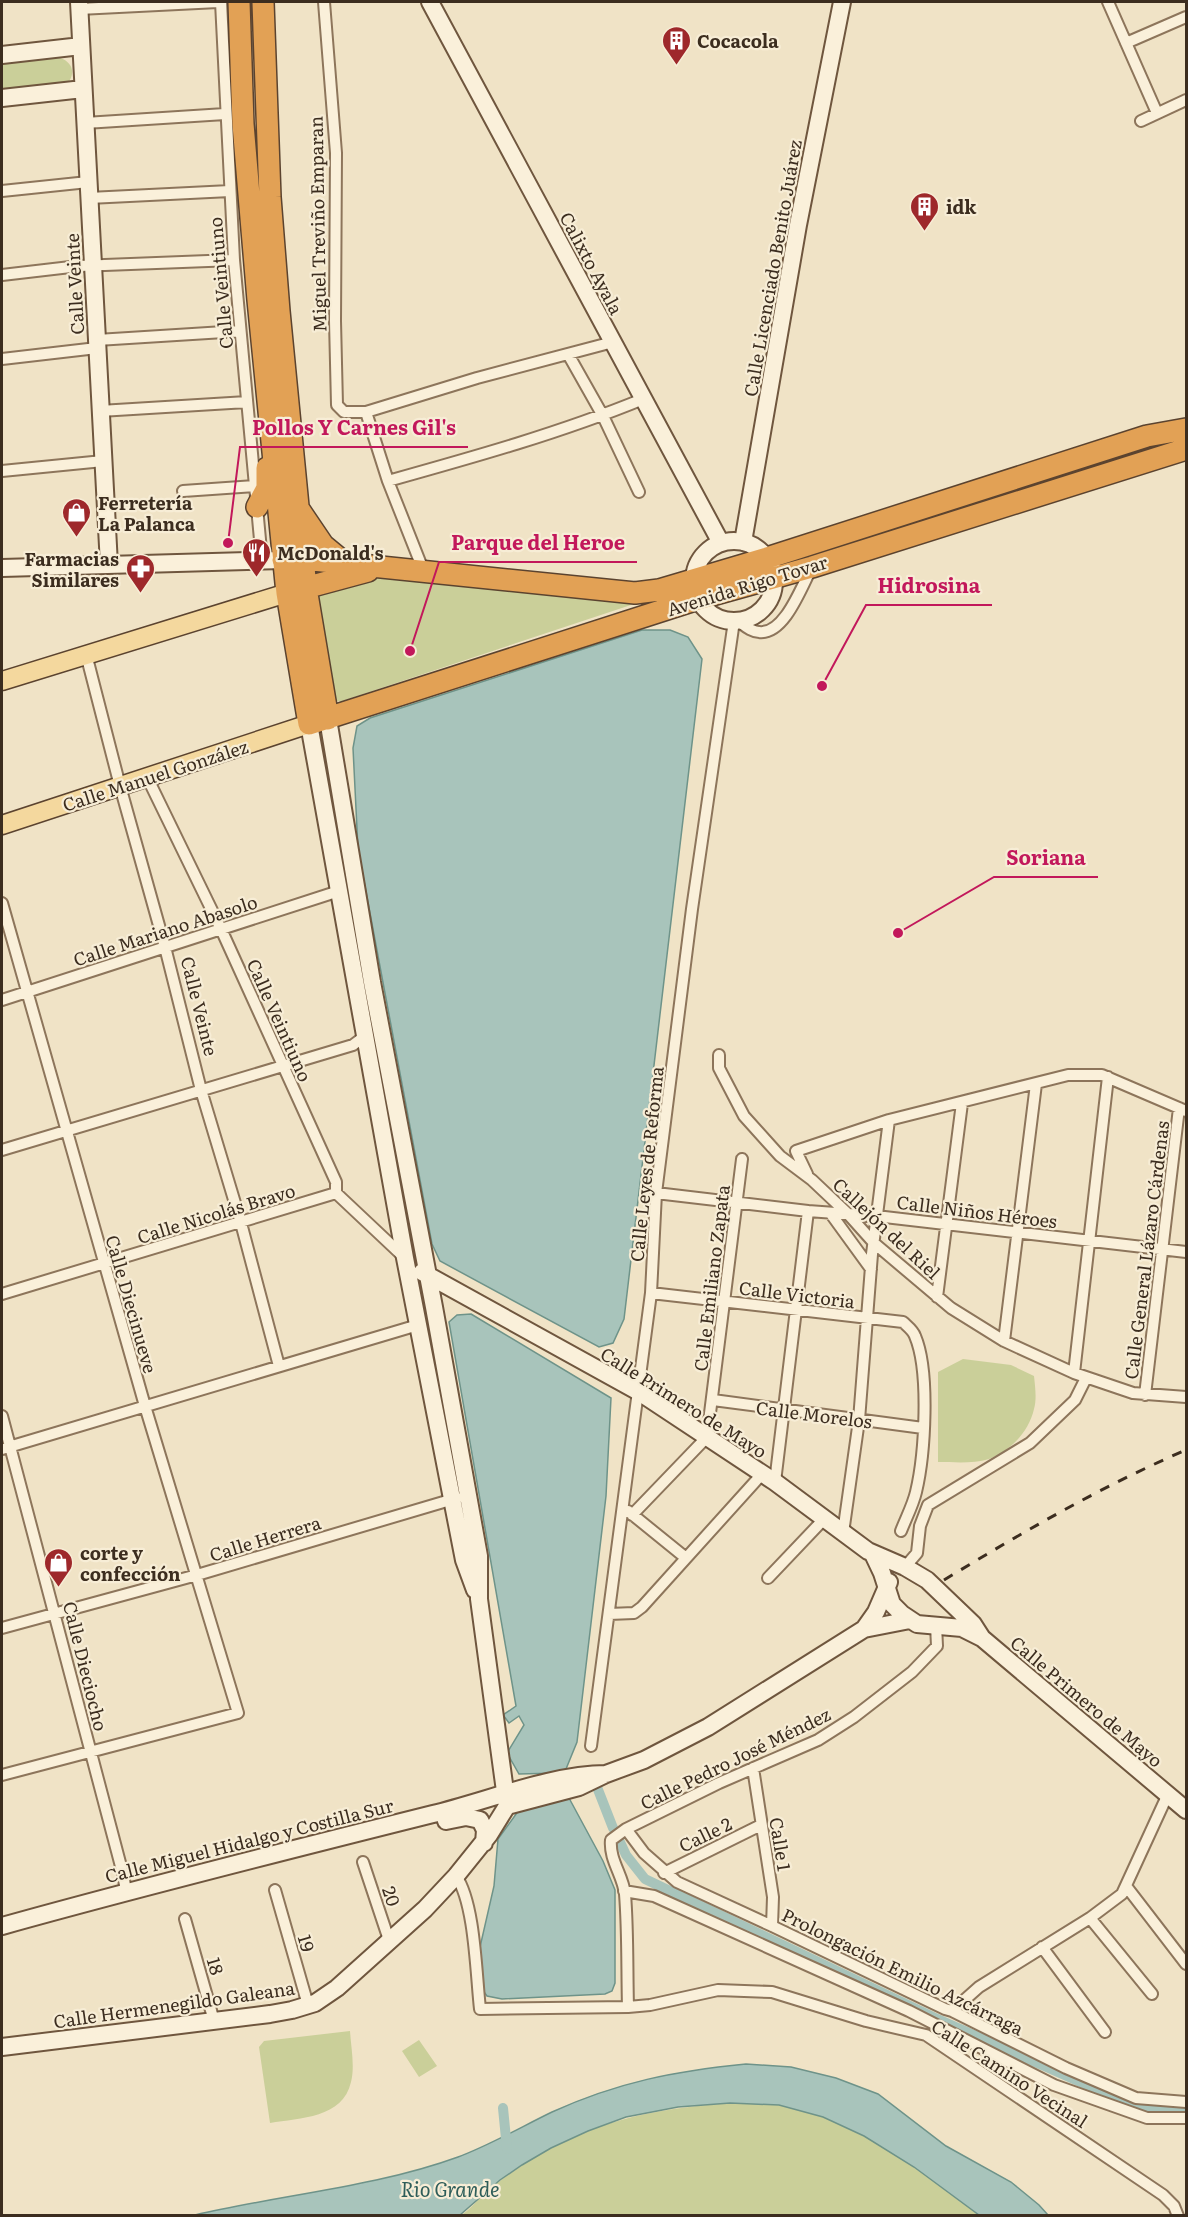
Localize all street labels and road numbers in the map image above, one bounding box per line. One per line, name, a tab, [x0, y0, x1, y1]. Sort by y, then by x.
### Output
street label: Miguel Treviño Emparan	[302, 116, 332, 332]
street label: Calle Licenciado Benito Juárez	[736, 137, 808, 399]
street label: Calixto Ayala	[554, 207, 630, 319]
street label: Calle Veintiuno	[201, 216, 239, 350]
street label: Calle Veinte	[58, 233, 90, 335]
street label: Avenida Rigo Tovar	[663, 548, 831, 622]
street label: Calle Manuel González	[59, 732, 252, 818]
street label: Calle Mariano Abasolo	[69, 887, 261, 973]
street label: Calle Veinte	[175, 953, 225, 1059]
street label: Calle Veintiuno	[241, 954, 319, 1086]
street label: Calle Leyes de Reforma	[622, 1065, 670, 1263]
street label: Calle General Lázaro Cárdenas	[1117, 1119, 1175, 1381]
street label: Callejón del Riel	[827, 1171, 947, 1285]
street label: Calle Nicolás Bravo	[134, 1176, 298, 1250]
street label: Calle Emiliano Zapata	[686, 1183, 736, 1373]
street label: Calle Niños Héroes	[895, 1188, 1059, 1234]
street label: Calle Diecinueve	[99, 1232, 165, 1376]
street label: Calle Victoria	[737, 1273, 857, 1315]
street label: Calle Primero de Mayo	[595, 1340, 773, 1464]
street label: Calle Morelos	[754, 1393, 874, 1435]
street label: Calle Herrera	[206, 1508, 324, 1568]
street label: Calle Dieciocho	[57, 1598, 115, 1734]
street label: Calle Primero de Mayo	[1005, 1629, 1169, 1773]
street label: Calle Pedro José Méndez	[635, 1700, 835, 1816]
street label: Calle Miguel Hidalgo y Costilla Sur	[102, 1791, 397, 1889]
street label: Calle 2	[674, 1810, 736, 1858]
street label: Calle 1	[763, 1815, 799, 1873]
street label: 20	[376, 1883, 408, 1909]
street label: Prolongación Emilio Azcárraga	[778, 1901, 1029, 2042]
street label: 19	[292, 1931, 322, 1955]
street label: 18	[201, 1954, 231, 1978]
street label: Calle Hermenegildo Galeana	[51, 1974, 297, 2034]
street label: Calle Camino Vecinal	[926, 2012, 1094, 2134]

